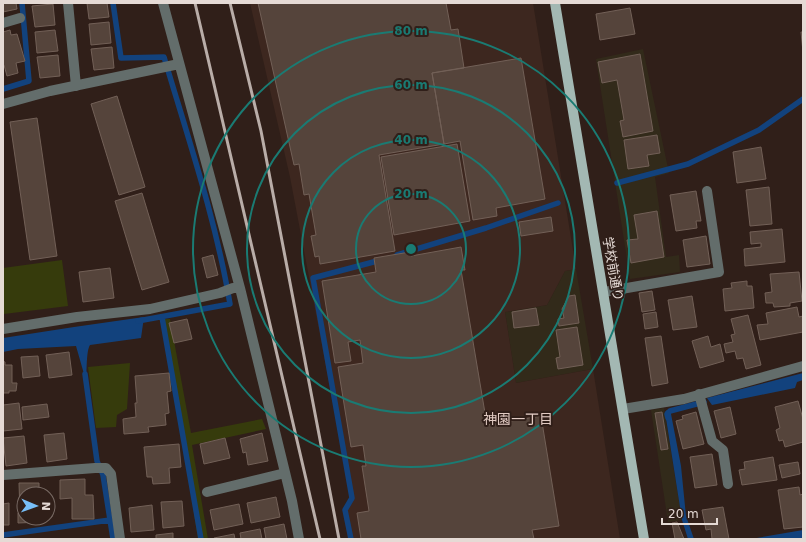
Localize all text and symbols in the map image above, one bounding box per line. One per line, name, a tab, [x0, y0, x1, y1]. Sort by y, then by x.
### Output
text: 80 m	[394, 24, 428, 38]
text: 60 m	[394, 78, 428, 92]
text: 40 m	[394, 133, 428, 147]
text: 20 m	[394, 187, 428, 201]
street label: 学校前通り	[600, 236, 626, 302]
centre of rings	[404, 242, 418, 256]
district label: 神園一丁目	[483, 411, 553, 427]
north arrow	[16, 486, 56, 526]
scale bar	[662, 500, 717, 526]
text: N	[39, 501, 52, 511]
text: 20 m	[668, 507, 699, 521]

